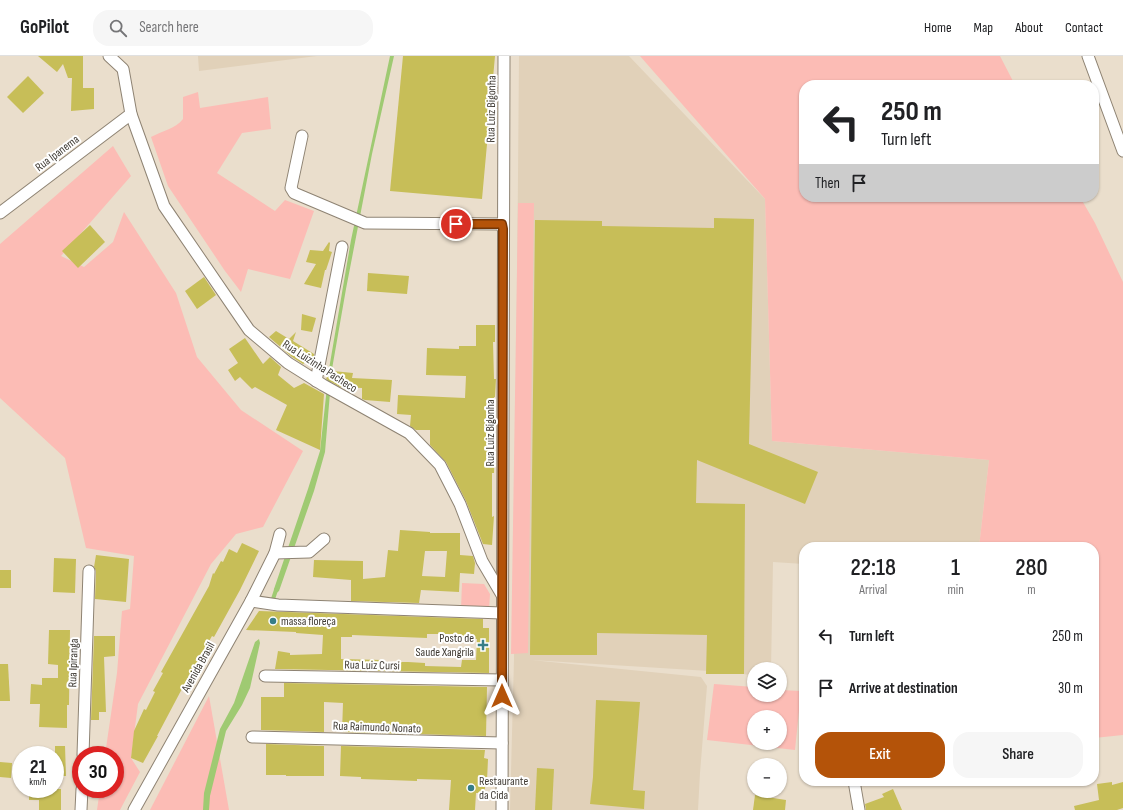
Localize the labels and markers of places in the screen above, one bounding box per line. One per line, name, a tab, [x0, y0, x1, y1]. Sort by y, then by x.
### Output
pin	[439, 207, 473, 241]
place label: massa floreça	[281, 614, 336, 629]
marker: massa floreça	[268, 616, 278, 626]
place label: Posto de Saude Xangrila	[415, 631, 474, 660]
marker: Posto de Saude Xangrila	[477, 639, 489, 651]
place label: Restaurante da Cida	[479, 774, 528, 803]
marker: Restaurante da Cida	[466, 783, 476, 793]

